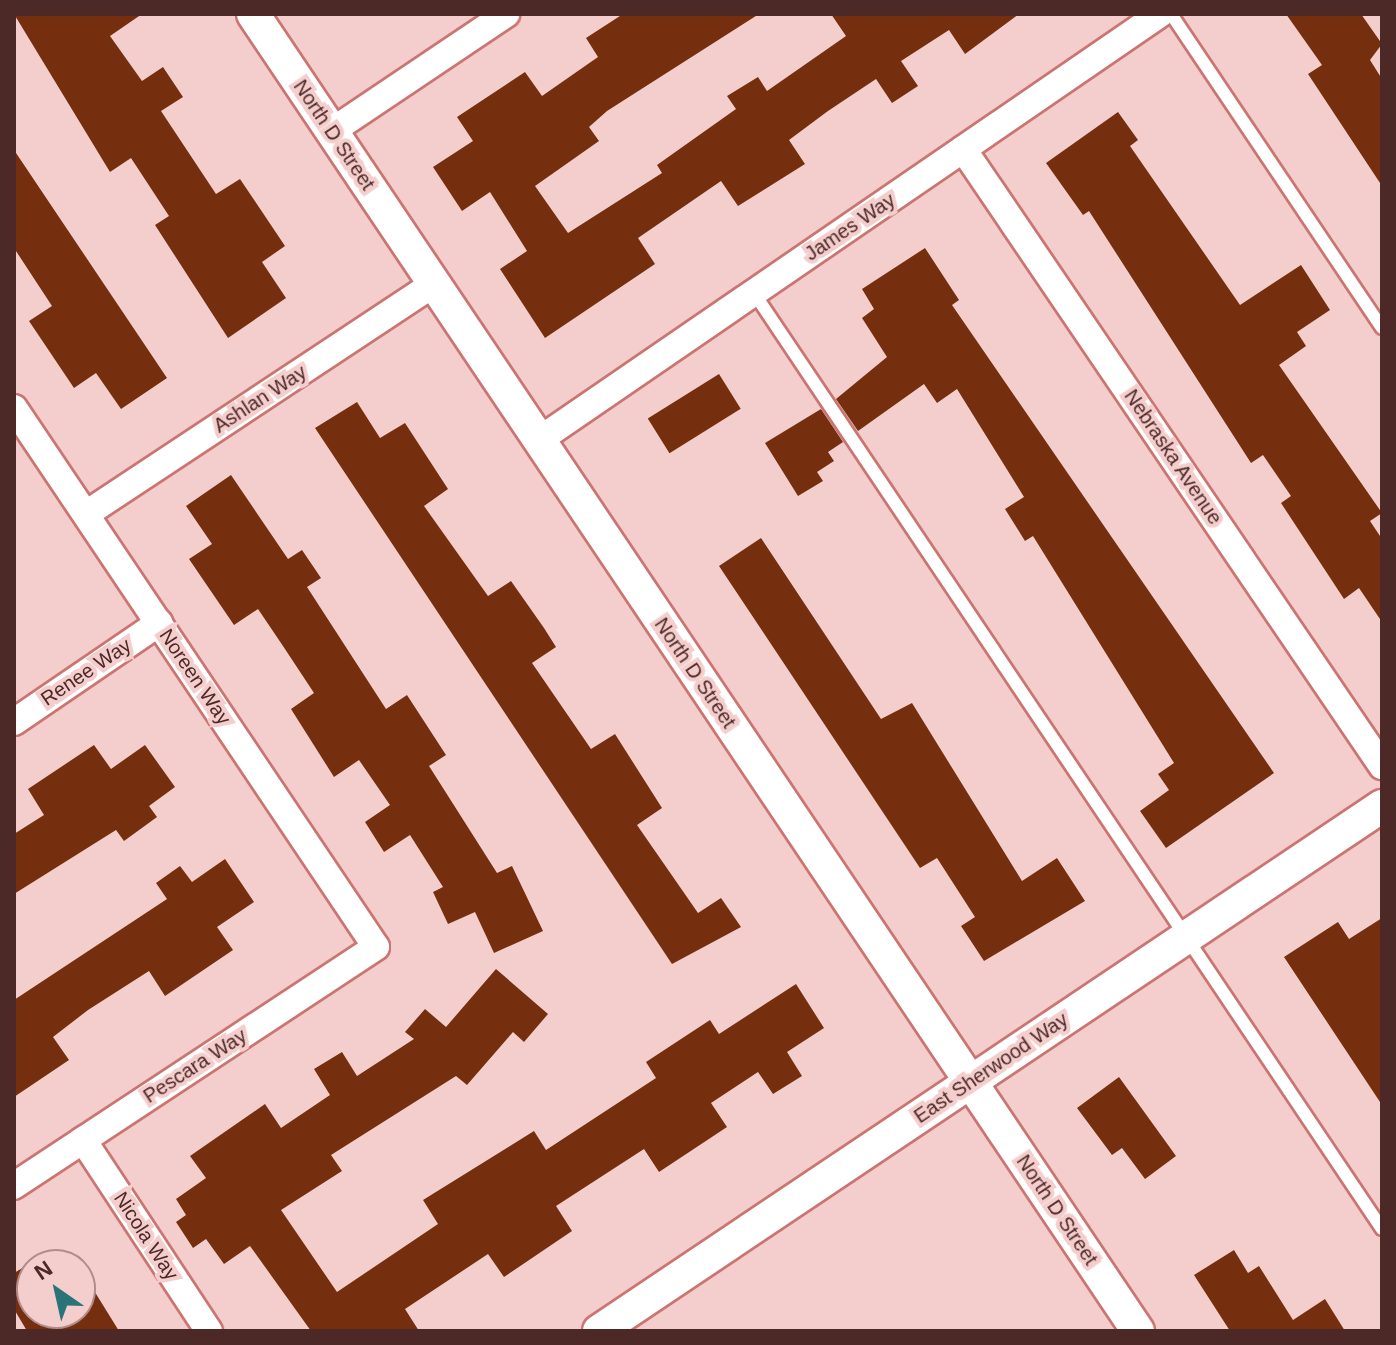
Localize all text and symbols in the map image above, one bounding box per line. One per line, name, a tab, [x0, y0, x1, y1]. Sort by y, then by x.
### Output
street label: North D Street	[288, 75, 380, 195]
street label: James Way	[800, 188, 900, 266]
street label: Ashlan Way	[209, 360, 311, 438]
street label: Nebraska Avenue	[1119, 385, 1227, 529]
street label: North D Street	[649, 613, 741, 733]
street label: Noreen Way	[154, 625, 236, 729]
street label: Renee Way	[36, 633, 136, 711]
street label: East Sherwood Way	[909, 1008, 1073, 1128]
street label: Pescara Way	[139, 1024, 251, 1108]
street label: North D Street	[1011, 1150, 1103, 1270]
street label: Nicola Way	[109, 1187, 183, 1285]
north arrow	[16, 1249, 96, 1329]
text: N	[30, 1256, 57, 1285]

